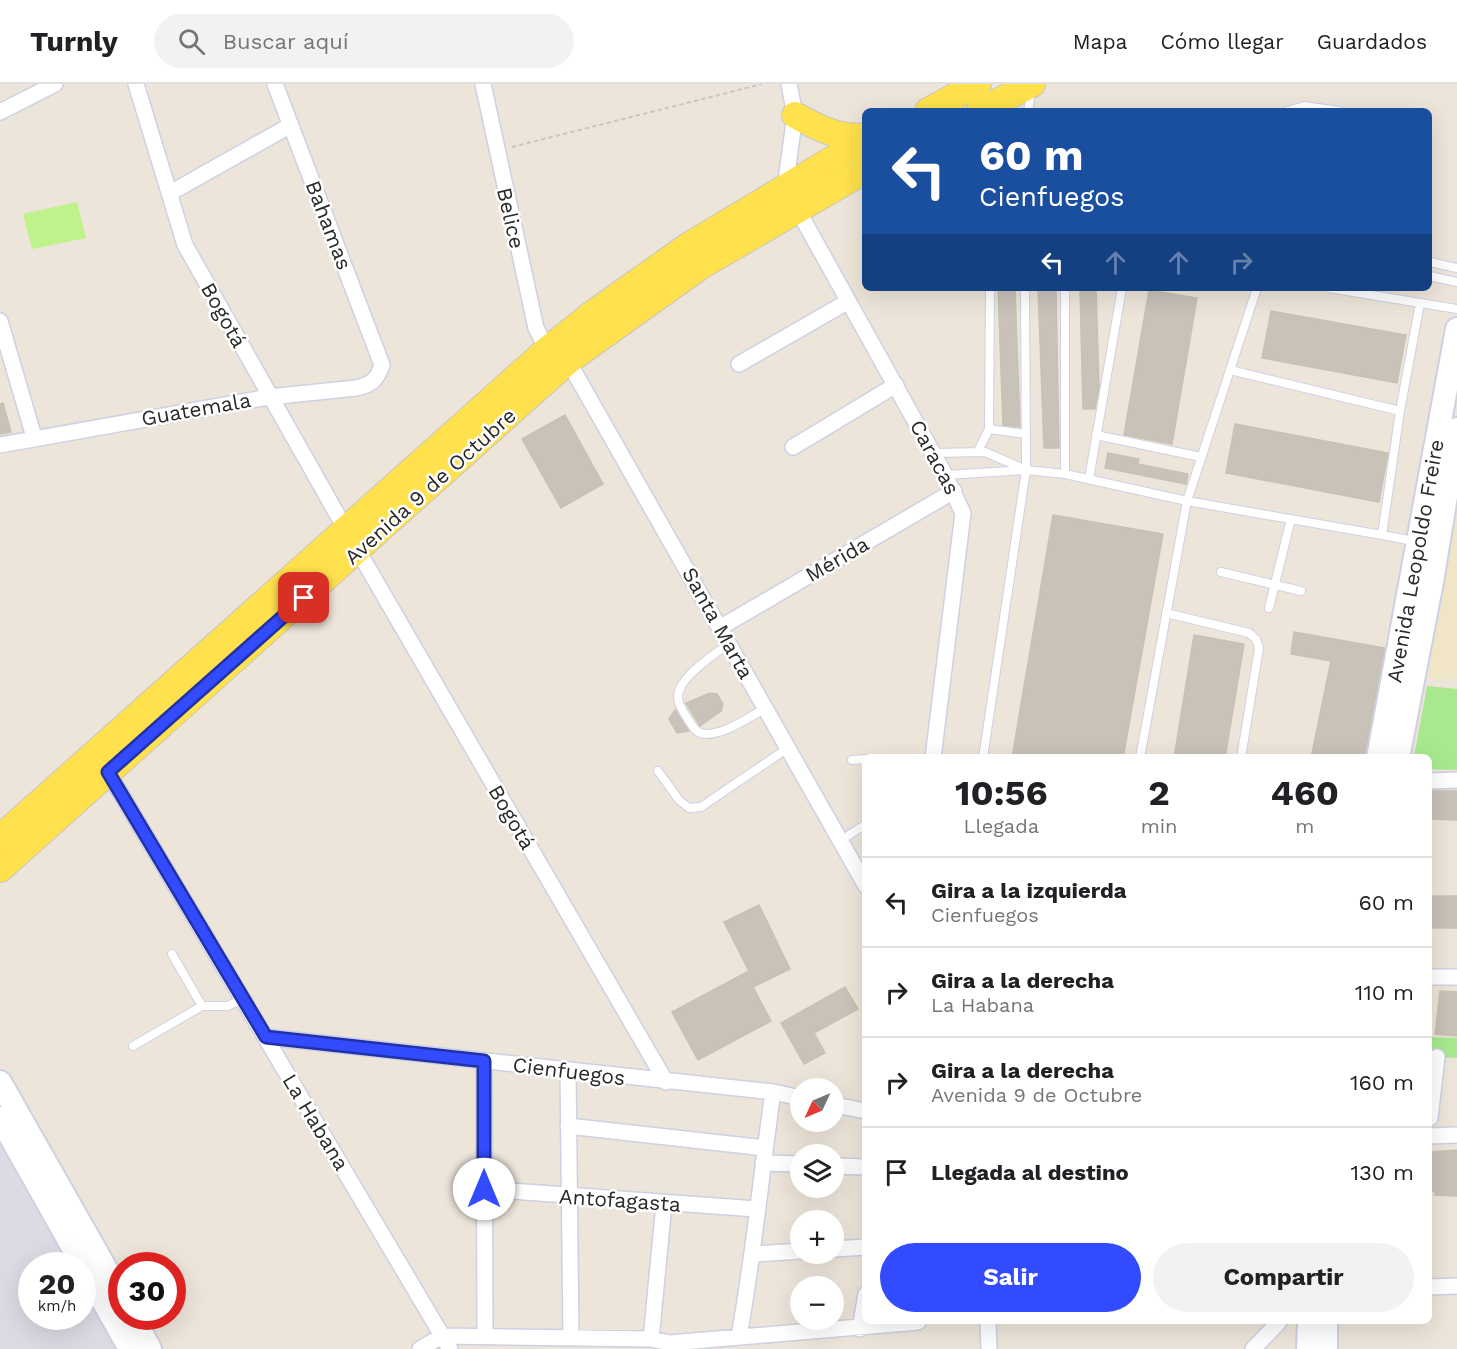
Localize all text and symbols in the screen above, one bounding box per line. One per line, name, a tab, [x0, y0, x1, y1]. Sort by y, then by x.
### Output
search box	[154, 14, 574, 68]
text: Turnly	[30, 25, 118, 58]
icon: search	[175, 25, 208, 58]
text: Buscar aquí	[223, 29, 349, 54]
text: Mapa	[1073, 29, 1127, 54]
text: Cómo llegar	[1160, 29, 1284, 54]
text: Guardados	[1317, 29, 1427, 54]
text: 60 m	[979, 131, 1083, 180]
icon: left	[880, 132, 958, 210]
street label: Bahamas	[301, 177, 357, 273]
text: Cienfuegos	[979, 181, 1124, 213]
street label: Belice	[492, 185, 530, 251]
icon: left	[1036, 246, 1069, 279]
icon: ahead	[1099, 246, 1132, 279]
icon: ahead	[1162, 246, 1195, 279]
icon: right	[1225, 246, 1258, 279]
street label: Bogotá	[196, 278, 252, 352]
street label: Guatemala	[139, 387, 253, 431]
street label: Avenida 9 de Octubre	[339, 402, 521, 570]
street label: Caracas	[905, 415, 965, 499]
street label: Avenida Leopoldo Freire	[1381, 437, 1449, 685]
street label: Mérida	[801, 531, 873, 587]
street label: Santa Marta	[677, 563, 759, 683]
pin	[278, 572, 329, 623]
icon: arrive	[287, 581, 320, 614]
text: 10:56	[955, 772, 1048, 814]
text: 2	[1148, 772, 1170, 814]
text: 460	[1270, 772, 1339, 814]
street label: Bogotá	[484, 780, 541, 854]
text: Llegada	[964, 814, 1039, 838]
text: min	[1141, 814, 1177, 838]
text: m	[1295, 814, 1314, 838]
text: Gira a la izquierda	[931, 878, 1127, 903]
icon: left	[880, 886, 913, 919]
text: 60 m	[1358, 890, 1414, 915]
text: Cienfuegos	[931, 903, 1039, 927]
text: Gira a la derecha	[931, 968, 1114, 993]
icon: right	[880, 976, 913, 1009]
text: 110 m	[1355, 980, 1414, 1005]
text: La Habana	[931, 993, 1034, 1017]
street label: Cienfuegos	[511, 1052, 627, 1090]
text: Gira a la derecha	[931, 1058, 1114, 1083]
icon: right	[880, 1066, 913, 1099]
street label: La Habana	[277, 1069, 355, 1175]
text: 160 m	[1350, 1070, 1414, 1095]
north arrow	[790, 1078, 844, 1132]
map controls	[790, 1078, 844, 1330]
text: Avenida 9 de Octubre	[931, 1083, 1142, 1107]
button: layers	[790, 1144, 844, 1198]
icon: arrive	[880, 1156, 913, 1189]
position arrow	[452, 1157, 516, 1221]
text: Llegada al destino	[931, 1160, 1129, 1185]
text: 130 m	[1350, 1160, 1414, 1185]
street label: Antofagasta	[558, 1183, 682, 1217]
button: +	[790, 1210, 844, 1264]
button: Salir	[880, 1243, 1141, 1312]
button: Compartir	[1153, 1243, 1414, 1312]
speed limit sign: 30	[108, 1252, 186, 1330]
text: 20	[38, 1266, 76, 1301]
button: −	[790, 1276, 844, 1330]
text: km/h	[38, 1297, 76, 1315]

